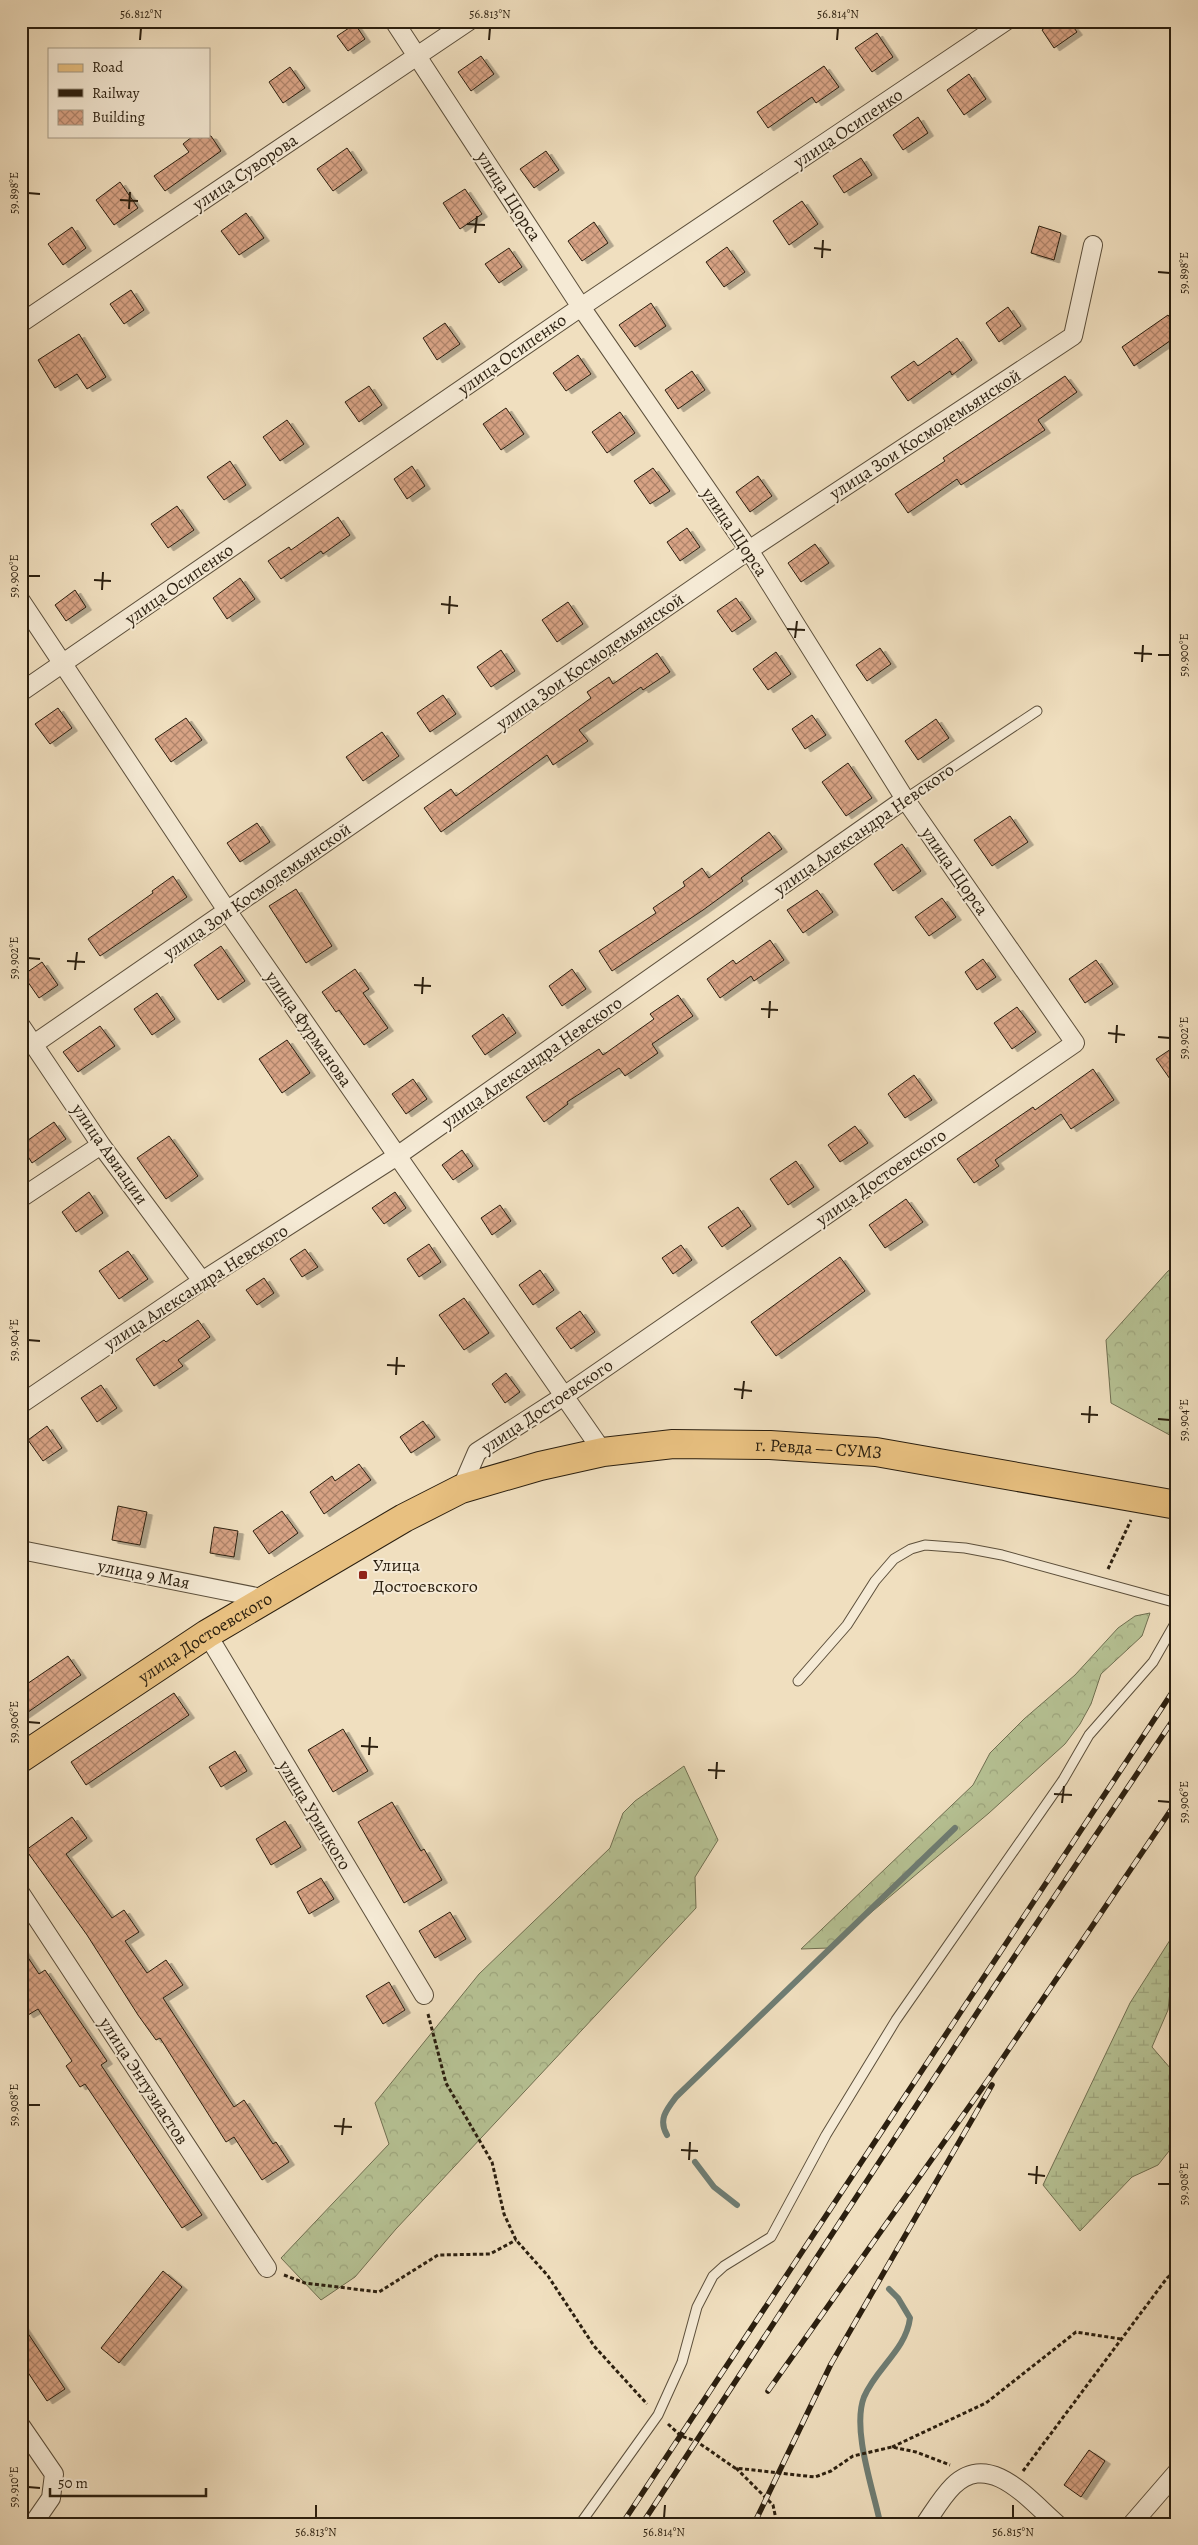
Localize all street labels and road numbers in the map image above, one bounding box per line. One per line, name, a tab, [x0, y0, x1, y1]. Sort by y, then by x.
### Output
street label: улица Осипенко	[788, 82, 907, 174]
street label: улица Суворова	[187, 128, 303, 217]
street label: улица Щорса	[470, 146, 547, 246]
street label: улица Осипенко	[452, 308, 571, 401]
street label: улица Зои Космодемьянской	[824, 363, 1025, 506]
street label: улица Щорса	[696, 482, 774, 582]
street label: улица Осипенко	[119, 538, 238, 631]
street label: улица Зои Космодемьянской	[491, 587, 688, 736]
street label: улица Александра Невского	[768, 757, 959, 901]
street label: улица Зои Космодемьянской	[158, 817, 355, 966]
street label: улица Щорса	[915, 821, 995, 920]
street label: улица Фурманова	[259, 965, 358, 1092]
street label: улица Александра Невского	[436, 990, 627, 1134]
street label: улица Авиации	[66, 1098, 154, 1209]
street label: улица Достоевского	[810, 1123, 951, 1232]
street label: улица Александра Невского	[98, 1218, 293, 1356]
street label: улица Достоевского	[476, 1353, 618, 1460]
street label: г. Ревда — СУМЗ	[755, 1433, 884, 1465]
street label: улица 9 Мая	[95, 1553, 192, 1595]
street label: улица Достоевского	[132, 1586, 277, 1689]
street label: улица Урицкого	[272, 1755, 357, 1874]
street label: улица Энтузиастов	[93, 2012, 194, 2149]

